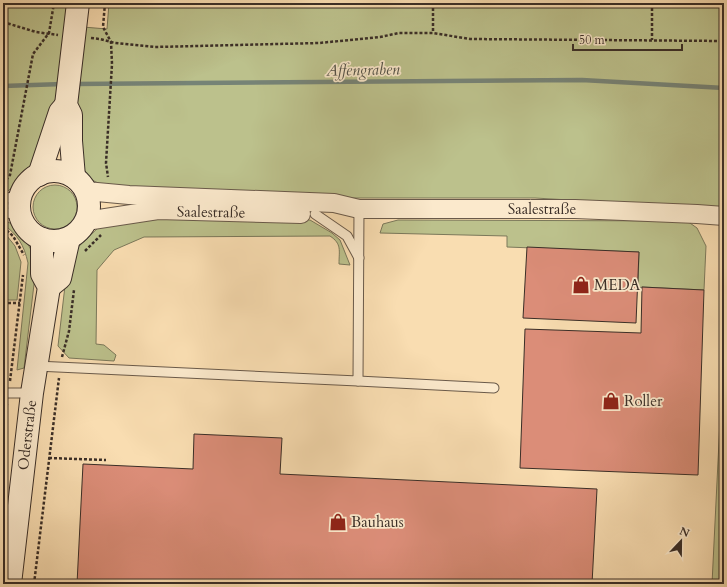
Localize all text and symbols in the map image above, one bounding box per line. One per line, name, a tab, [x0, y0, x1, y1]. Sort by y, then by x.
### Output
scale bar	[573, 26, 682, 52]
text: 50 m	[579, 32, 606, 48]
water label: Affengraben	[325, 58, 400, 82]
street label: Saalestraße	[508, 199, 576, 219]
street label: Saalestraße	[177, 201, 246, 223]
shop icon: MEDA	[571, 275, 591, 295]
place label: MEDA	[594, 275, 641, 295]
shop icon: Roller	[601, 391, 621, 411]
place label: Roller	[624, 391, 663, 411]
street label: Oderstraße	[13, 399, 41, 471]
shop icon: Bauhaus	[328, 512, 348, 532]
place label: Bauhaus	[351, 512, 404, 532]
north arrow	[661, 521, 701, 561]
text: N	[677, 523, 692, 541]

